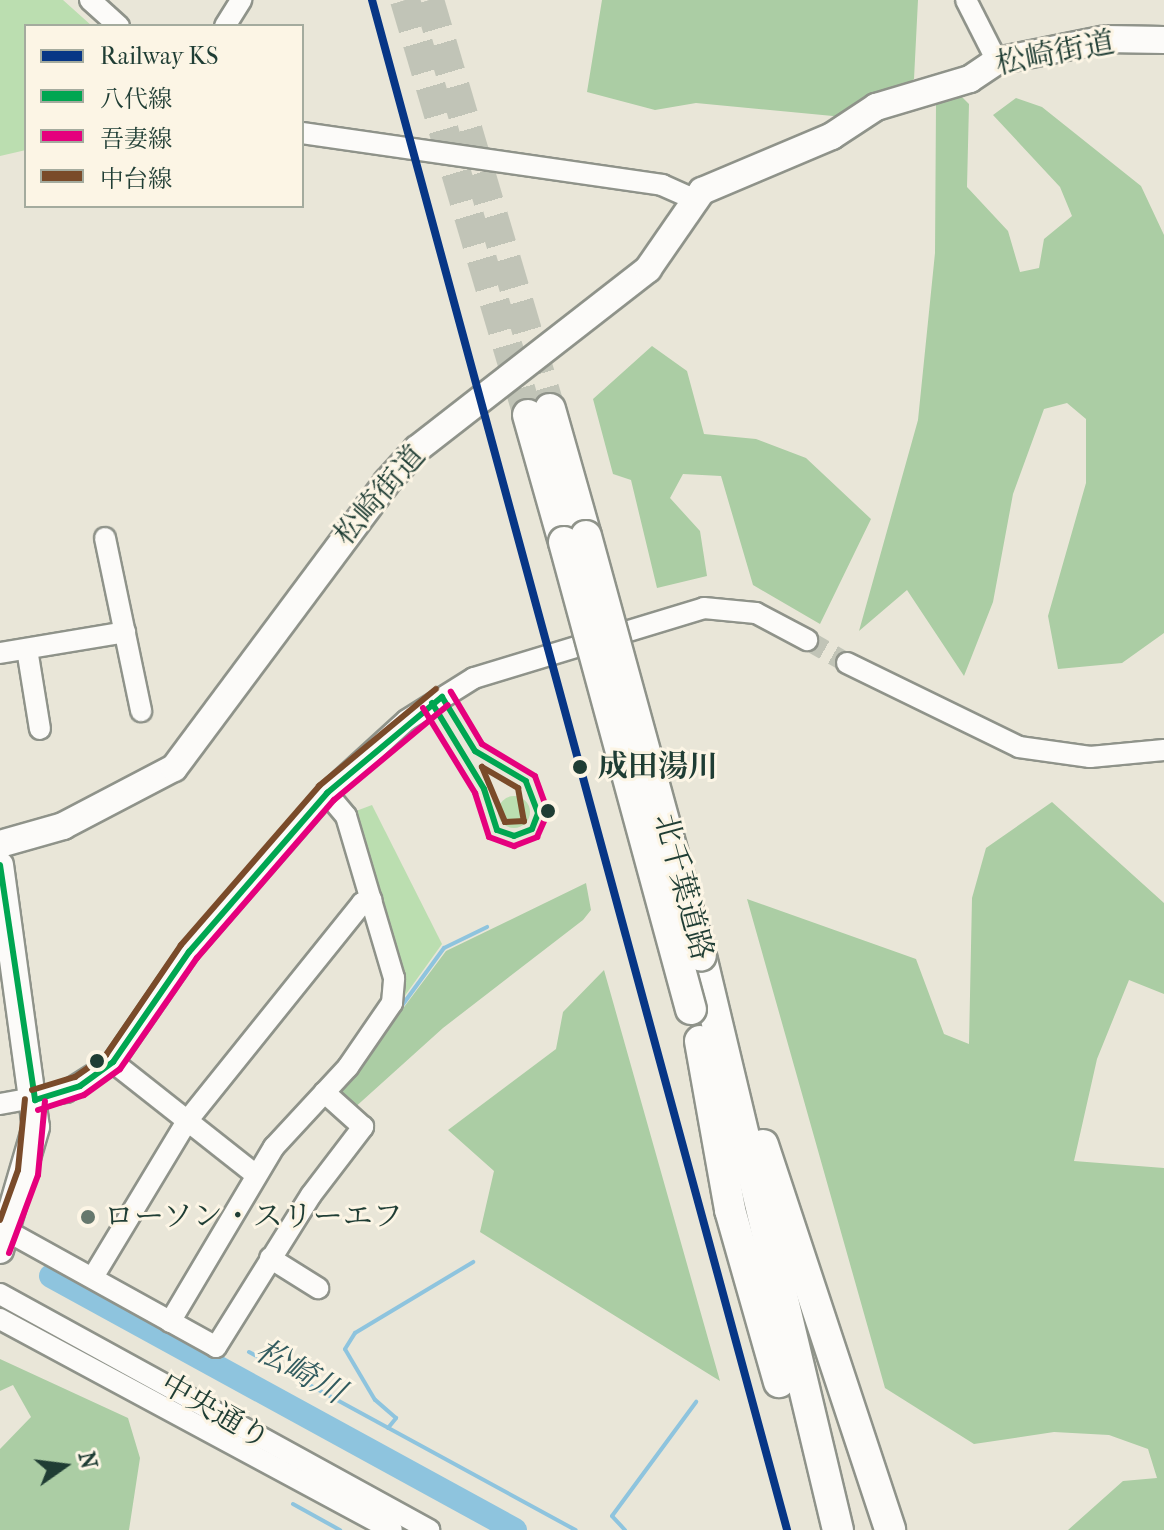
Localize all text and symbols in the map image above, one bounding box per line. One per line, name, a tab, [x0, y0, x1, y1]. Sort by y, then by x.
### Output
legend	[24, 24, 304, 208]
street label: 松崎街道	[993, 25, 1117, 83]
text: Railway KS	[100, 42, 218, 70]
text: 八代線	[100, 85, 172, 113]
text: 吾妻線	[100, 125, 172, 153]
text: 中台線	[100, 165, 172, 193]
street label: 松崎街道	[327, 439, 433, 553]
place label: 成田湯川	[598, 749, 718, 785]
marker: 成田湯川	[569, 756, 591, 778]
unlabelled marker	[540, 803, 556, 819]
street label: 北千葉道路	[646, 810, 720, 964]
unlabelled marker	[89, 1053, 105, 1069]
place label: ローソン・スリーエフ	[104, 1199, 404, 1235]
marker: ローソン・スリーエフ	[79, 1208, 97, 1226]
water label: 松崎川	[249, 1332, 351, 1412]
street label: 中央通り	[154, 1366, 276, 1458]
north arrow	[24, 1426, 104, 1506]
text: N	[73, 1449, 102, 1471]

